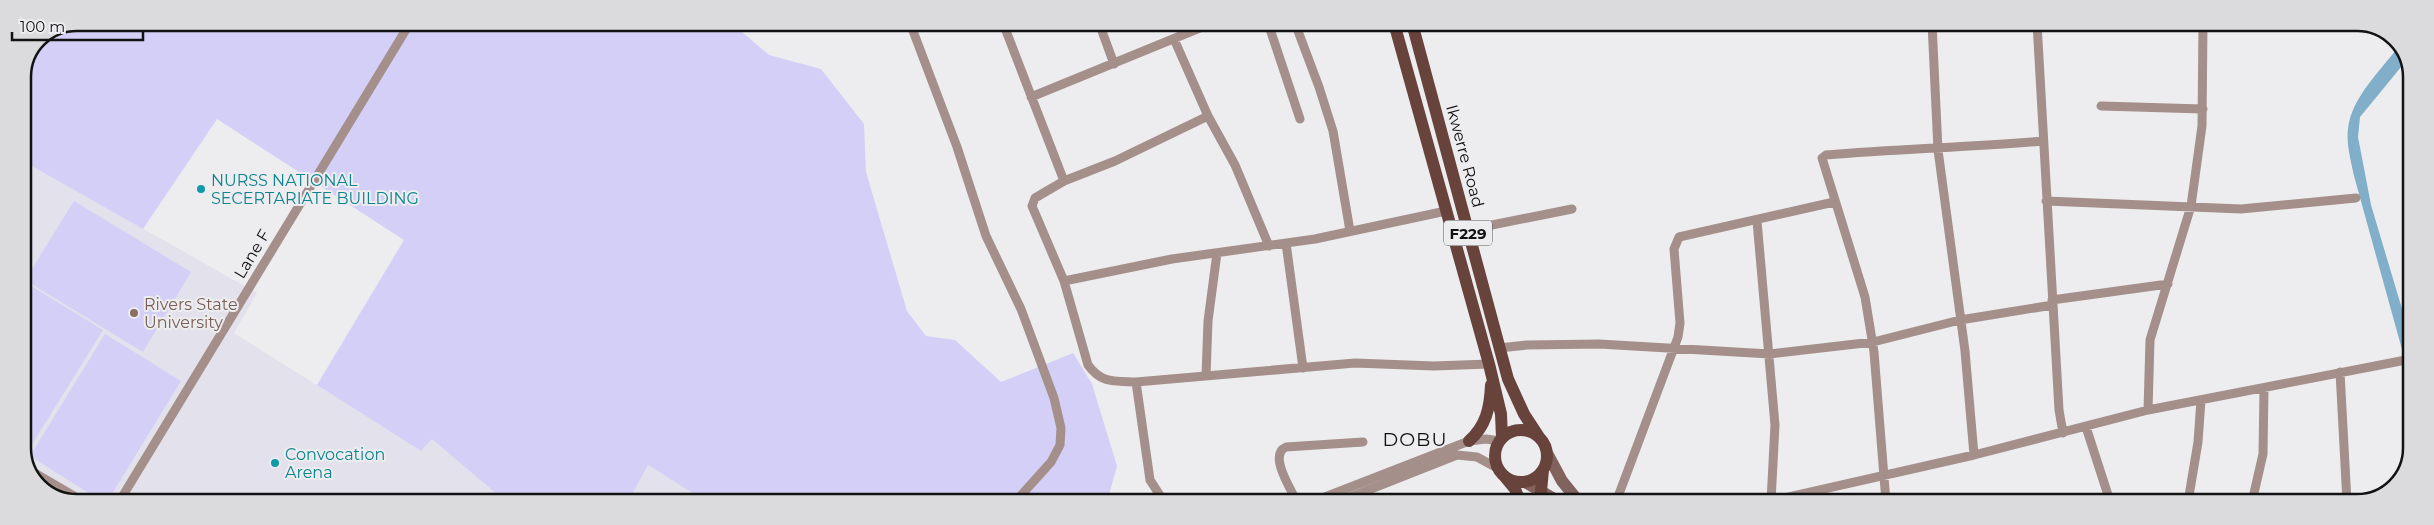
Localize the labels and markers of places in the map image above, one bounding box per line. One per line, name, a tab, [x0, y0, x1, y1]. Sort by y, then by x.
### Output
place label: NURSS NATIONAL SECERTARIATE BUILDING	[211, 171, 419, 208]
marker: NURSS NATIONAL SECERTARIATE BUILDING	[195, 183, 207, 195]
place label: Rivers State University	[144, 295, 238, 332]
marker: Rivers State University	[128, 307, 140, 319]
place label: Convocation Arena	[285, 445, 385, 482]
marker: Convocation Arena	[269, 457, 281, 469]

